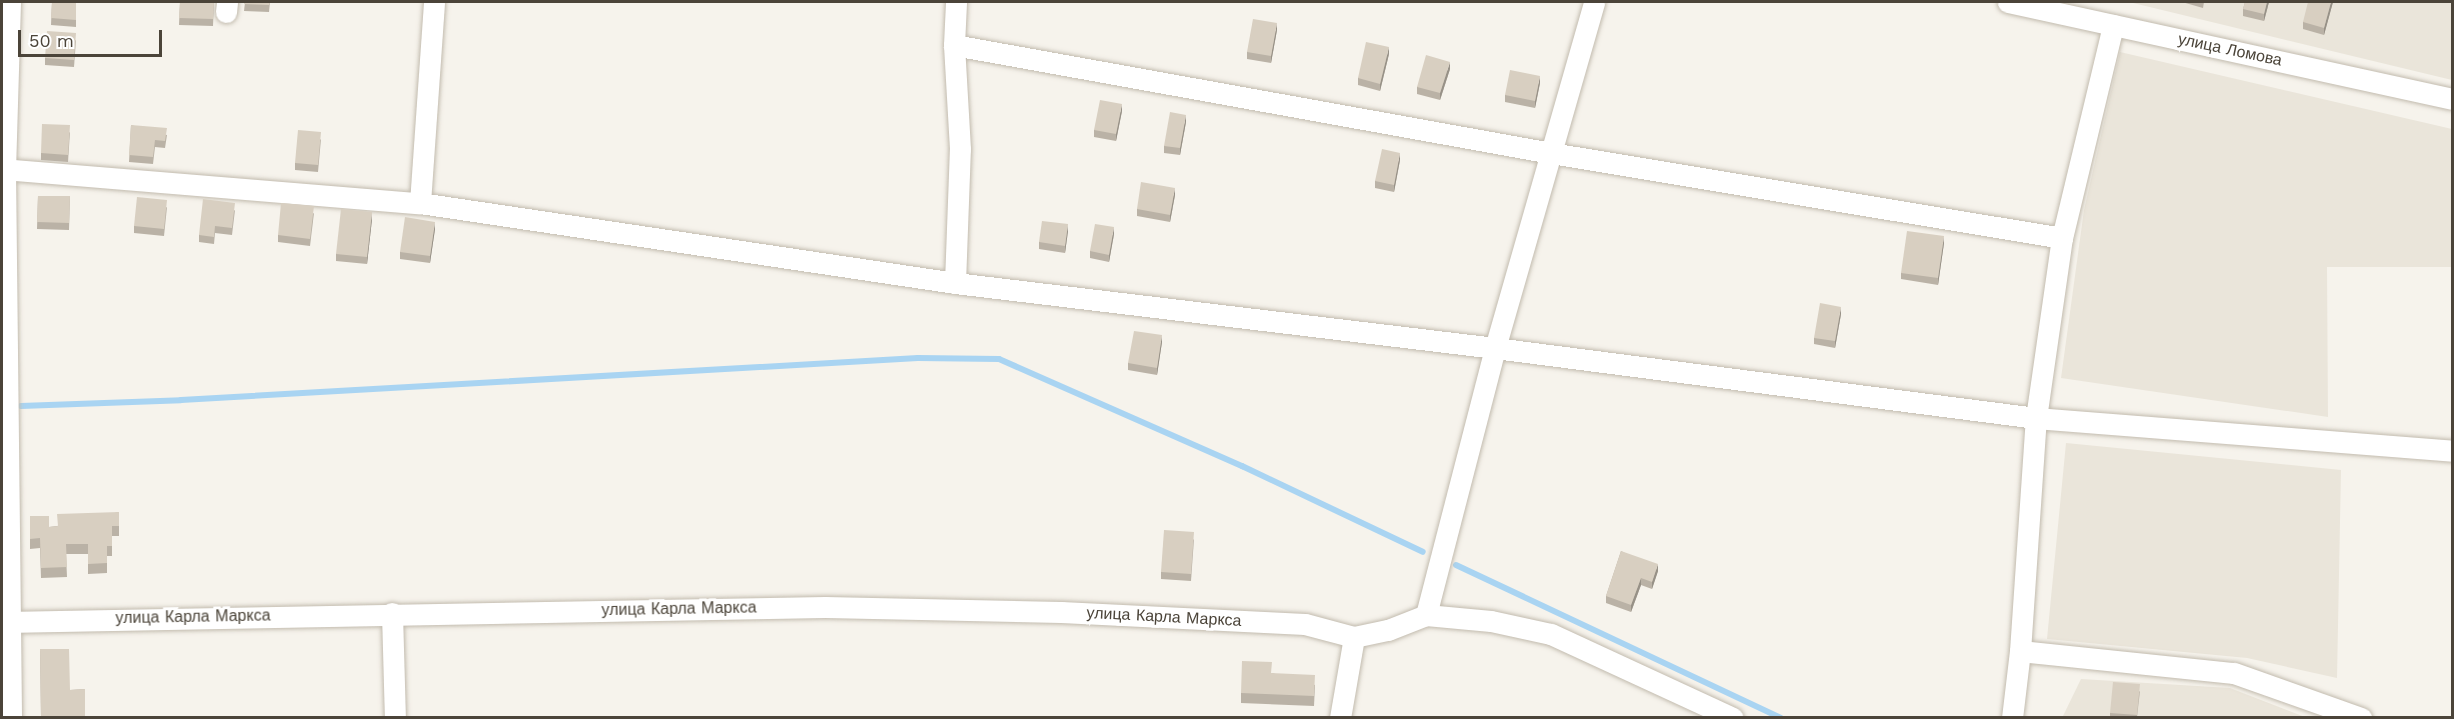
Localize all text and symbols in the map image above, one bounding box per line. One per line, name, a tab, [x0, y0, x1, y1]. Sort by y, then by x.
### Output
scale bar	[21, 18, 165, 56]
text: 50 m	[29, 30, 74, 51]
street label: улица Ломова	[2176, 30, 2284, 70]
street label: улица Карла Маркса	[601, 598, 757, 620]
street label: улица Карла Маркса	[1086, 603, 1242, 631]
street label: улица Карла Маркса	[115, 606, 271, 628]

